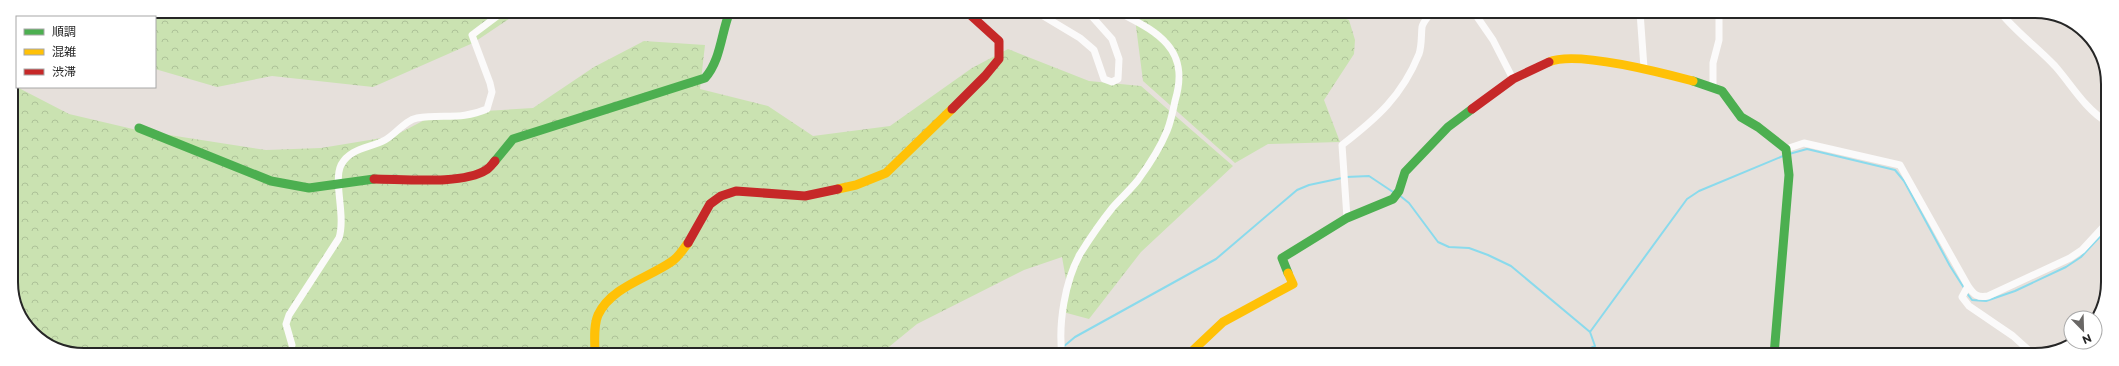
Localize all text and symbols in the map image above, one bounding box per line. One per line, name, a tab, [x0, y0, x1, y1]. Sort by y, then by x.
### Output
legend	[16, 16, 156, 88]
text: 順調	[52, 24, 76, 39]
text: 混雑	[52, 44, 76, 59]
text: 渋滞	[52, 64, 76, 79]
north arrow	[2063, 310, 2103, 350]
text: N	[2080, 331, 2094, 347]

